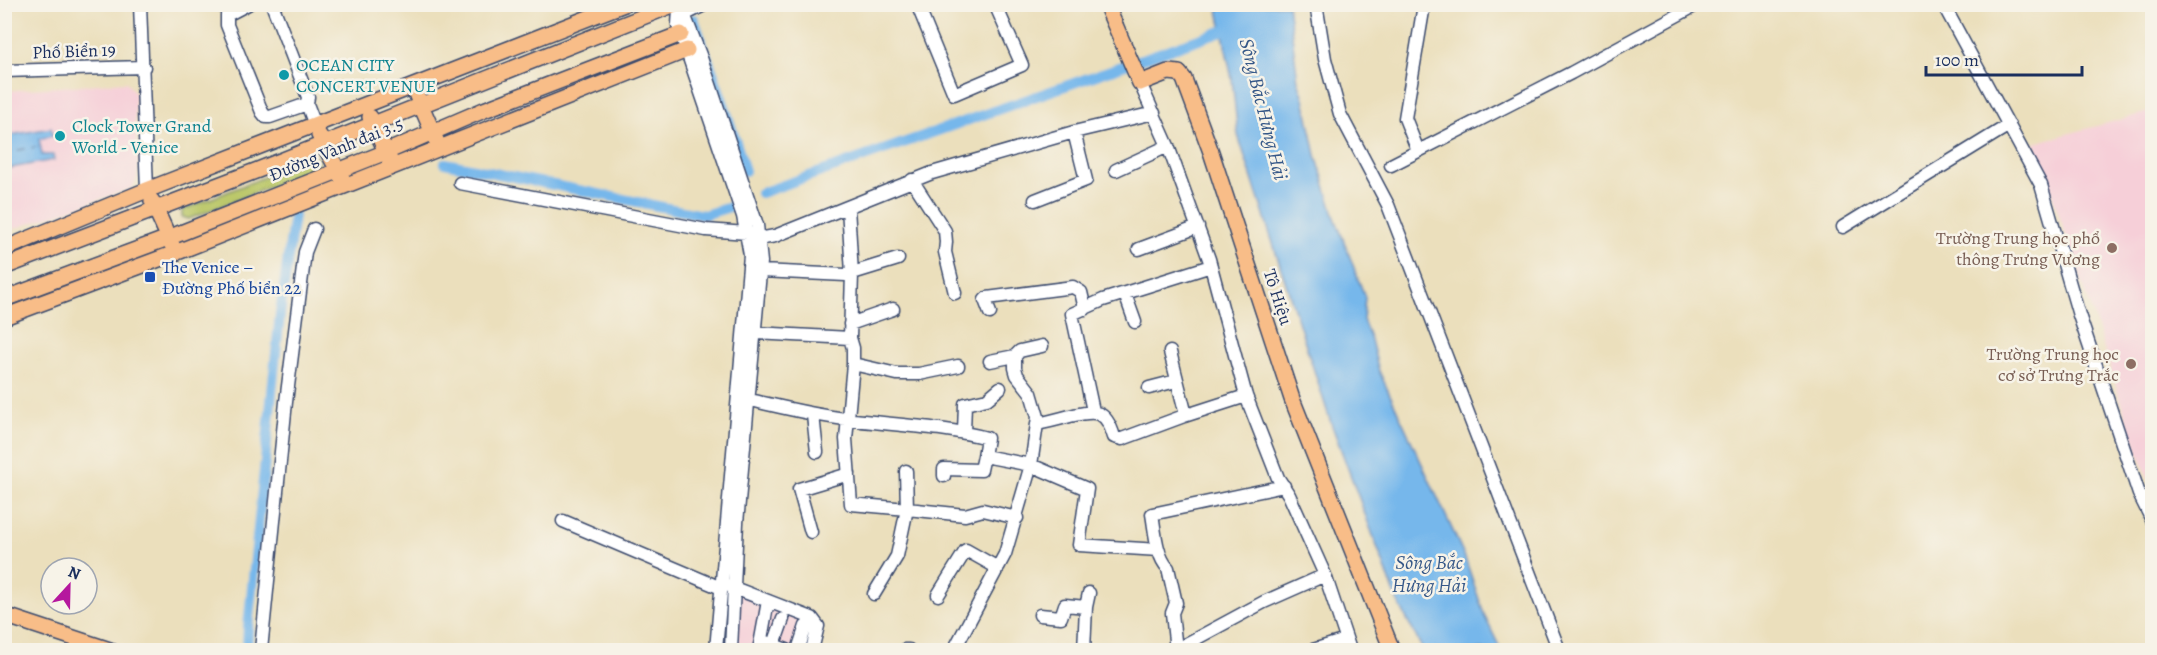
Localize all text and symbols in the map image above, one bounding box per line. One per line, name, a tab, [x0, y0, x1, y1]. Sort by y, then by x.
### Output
water label: Sông Bắc Hưng Hải	[1233, 35, 1294, 183]
street label: Phố Biển 19	[32, 38, 116, 64]
scale bar	[1926, 39, 2082, 77]
text: 100 m	[1935, 48, 1979, 72]
place label: OCEAN CITY CONCERT VENUE	[296, 53, 436, 98]
marker: OCEAN CITY CONCERT VENUE	[277, 68, 291, 82]
street label: Đường Vành đai 3.5	[265, 111, 407, 187]
place label: Clock Tower Grand World - Venice	[71, 114, 212, 159]
marker: Clock Tower Grand World - Venice	[53, 129, 67, 143]
place label: Trường Trung học phổ thông Trưng Vương	[1936, 226, 2100, 271]
marker: Trường Trung học phổ thông Trưng Vương	[2105, 241, 2119, 255]
place label: The Venice – Đường Phố biển 22	[162, 255, 302, 300]
street label: Tô Hiệu	[1258, 266, 1298, 328]
marker: The Venice – Đường Phố biển 22	[143, 270, 157, 284]
place label: Trường Trung học cơ sở Trưng Trắc	[1987, 342, 2119, 387]
marker: Trường Trung học cơ sở Trưng Trắc	[2124, 357, 2138, 371]
water label: Sông Bắc Hưng Hải	[1392, 549, 1466, 599]
north arrow	[39, 556, 99, 616]
text: N	[65, 561, 84, 586]

